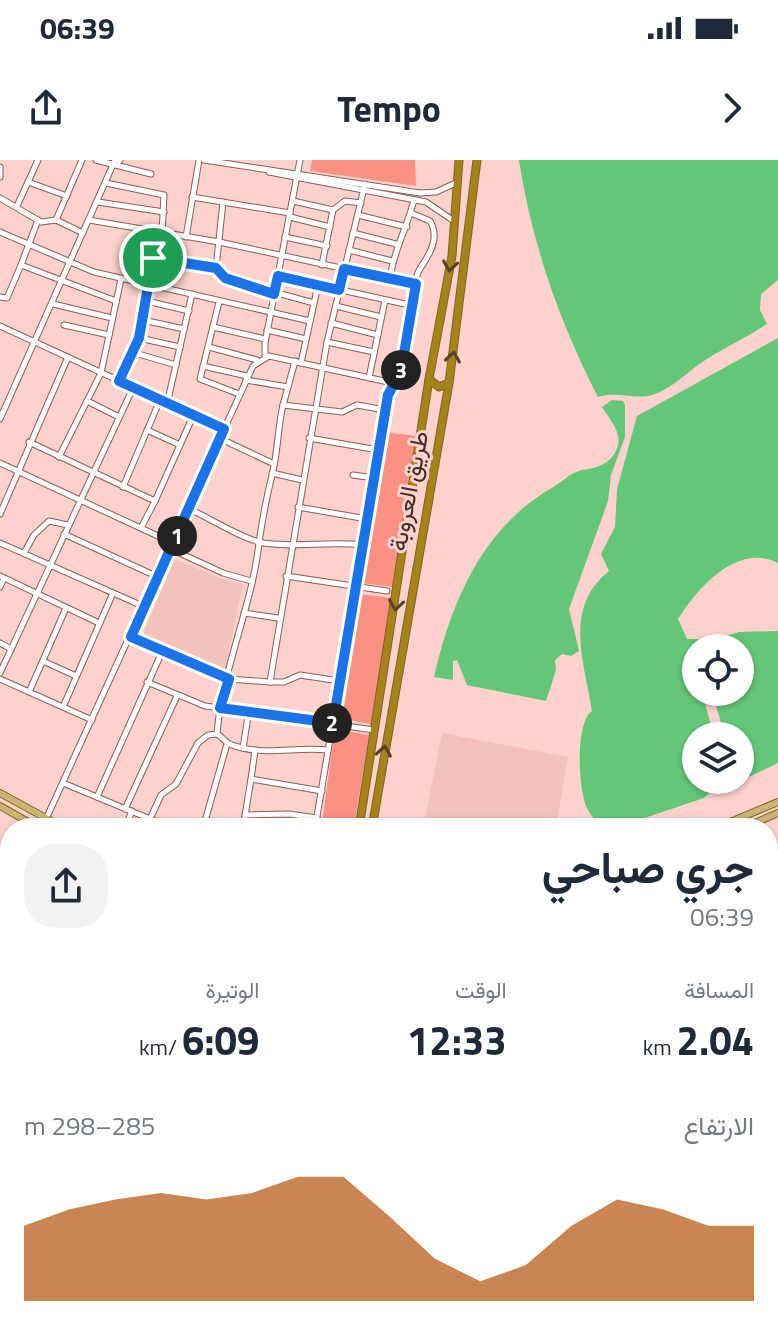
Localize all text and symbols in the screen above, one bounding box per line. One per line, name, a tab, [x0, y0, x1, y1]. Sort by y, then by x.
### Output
text: 06:39	[40, 5, 115, 51]
text: Tempo	[337, 81, 441, 136]
icon: share	[24, 86, 68, 130]
icon: forward	[710, 86, 754, 130]
pin	[119, 224, 187, 292]
icon: arrive	[131, 236, 175, 280]
one-way arrow	[442, 259, 459, 272]
pin: 3	[381, 350, 421, 390]
one-way arrow	[444, 350, 461, 363]
text: 3	[395, 353, 407, 387]
street label: طريق العروبة	[379, 428, 437, 554]
pin: 1	[157, 516, 197, 556]
text: 1	[171, 519, 183, 553]
one-way arrow	[388, 598, 405, 612]
map controls	[682, 634, 754, 794]
button: locate	[682, 634, 754, 706]
pin: 2	[312, 703, 352, 743]
text: 2	[326, 706, 338, 740]
button: layers	[682, 722, 754, 794]
one-way arrow	[375, 744, 392, 758]
text: جري صباحي	[542, 833, 754, 900]
button: share	[24, 844, 108, 928]
text: 06:39	[690, 897, 754, 936]
text: الوتيرة	[206, 973, 259, 1007]
text: الوقت	[455, 973, 507, 1007]
text: المسافة	[684, 973, 754, 1007]
text: 6:09	[182, 1010, 259, 1071]
text: 12:33	[407, 1010, 507, 1071]
text: 2.04	[677, 1010, 754, 1071]
text: /km	[139, 1030, 182, 1064]
text: km	[643, 1030, 677, 1064]
text: 285–298 m	[24, 1106, 155, 1145]
text: الارتفاع	[683, 1106, 754, 1145]

